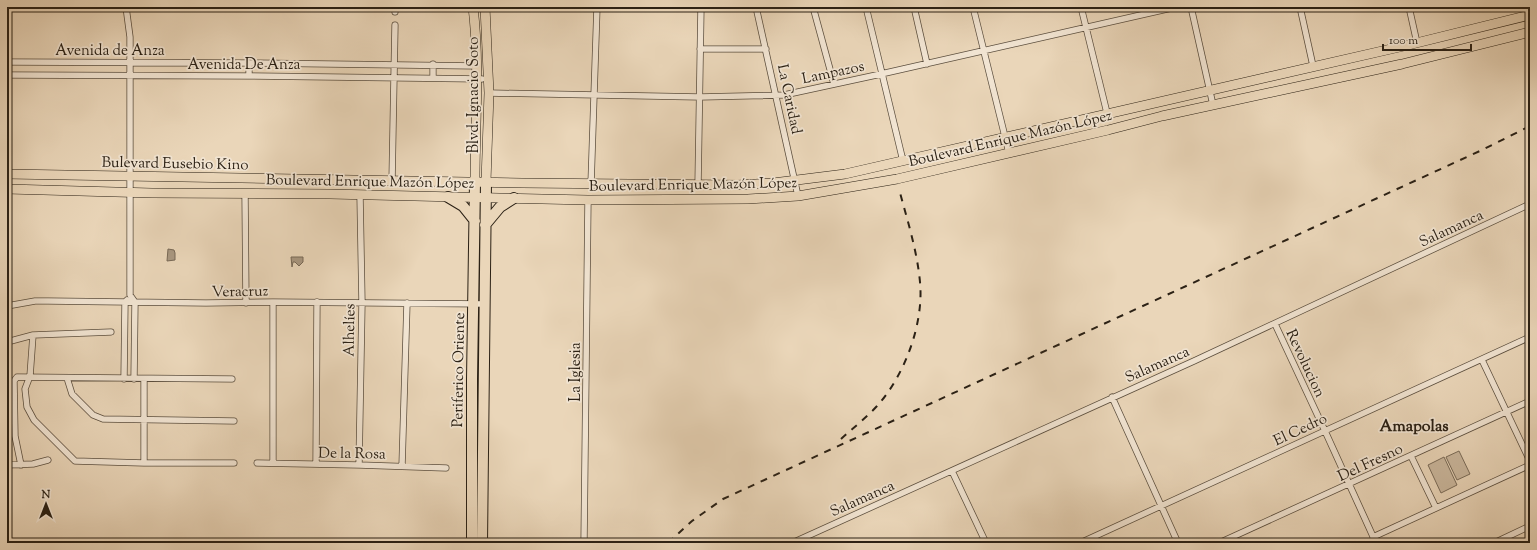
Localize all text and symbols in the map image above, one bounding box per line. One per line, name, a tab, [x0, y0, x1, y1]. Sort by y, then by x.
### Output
scale bar	[1383, 26, 1471, 52]
text: 100 m	[1389, 32, 1418, 50]
street label: Blvd. Ignacio Soto	[464, 37, 485, 153]
street label: Avenida de Anza	[55, 41, 165, 62]
street label: Avenida De Anza	[187, 55, 301, 76]
street label: Lampazos	[800, 57, 867, 90]
street label: La Caridad	[771, 62, 806, 137]
street label: Boulevard Enrique Mazón López	[906, 106, 1115, 173]
street label: Bulevard Eusebio Kino	[101, 153, 249, 176]
street label: Boulevard Enrique Mazón López	[266, 170, 475, 195]
street label: Boulevard Enrique Mazón López	[589, 173, 798, 198]
street label: Salamanca	[1416, 205, 1487, 253]
street label: Veracruz	[212, 282, 269, 303]
street label: Alhelíes	[340, 303, 361, 357]
street label: Periferico Oriente	[448, 312, 471, 428]
street label: Revolucion	[1280, 326, 1330, 401]
street label: La Iglesia	[566, 342, 587, 402]
street label: Salamanca	[1122, 342, 1193, 389]
street label: El Cedro	[1270, 409, 1331, 452]
district label: Amapolas	[1379, 416, 1449, 439]
street label: Del Fresno	[1335, 439, 1407, 488]
street label: De la Rosa	[318, 443, 386, 466]
street label: Salamanca	[827, 476, 898, 523]
north arrow	[26, 484, 66, 524]
text: N	[41, 487, 51, 503]

